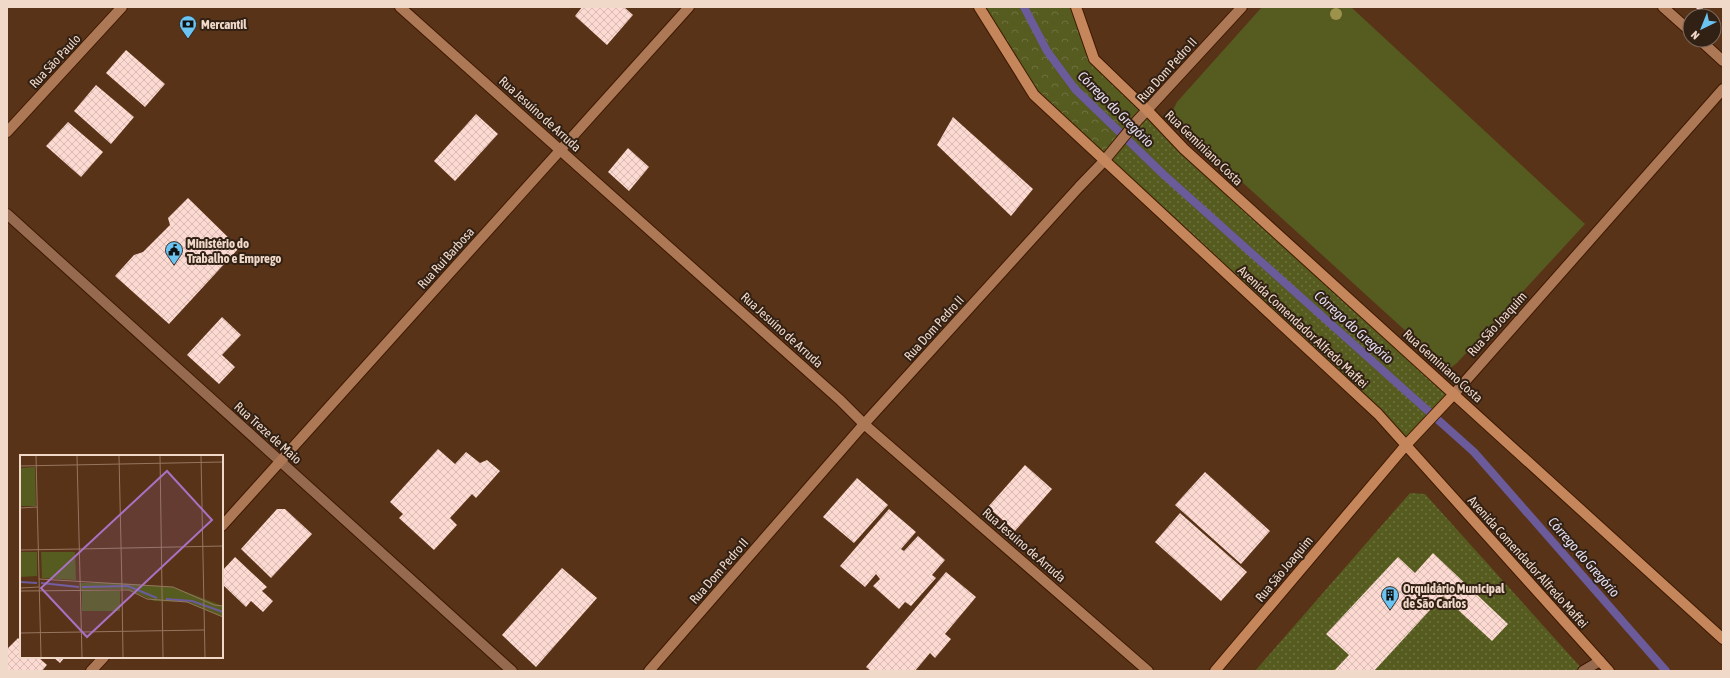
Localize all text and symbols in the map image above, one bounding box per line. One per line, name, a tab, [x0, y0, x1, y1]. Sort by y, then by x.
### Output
north arrow	[1682, 8, 1722, 48]
bank icon: Mercantil	[178, 14, 198, 39]
place label: Mercantil	[201, 17, 247, 32]
text: N	[1689, 29, 1702, 42]
street label: Rua São Paulo	[26, 31, 84, 91]
street label: Rua Dom Pedro II	[1134, 35, 1200, 105]
water label: Córrego do Gregório	[1075, 68, 1158, 151]
street label: Rua Jesuíno de Arruda	[496, 73, 584, 155]
street label: Rua Geminiano Costa	[1162, 107, 1246, 189]
street label: Rua Rui Barbosa	[415, 224, 477, 292]
place label: Ministério do Trabalho e Emprego	[187, 236, 281, 266]
public building icon: Ministério do Trabalho e Emprego	[164, 240, 184, 265]
street label: Avenida Comendador Alfredo Maffei	[1235, 263, 1371, 391]
water label: Córrego do Gregório	[1311, 287, 1397, 367]
street label: Rua Jesuíno de Arruda	[738, 289, 826, 371]
street label: Rua São Joaquim	[1464, 289, 1530, 359]
street label: Rua Dom Pedro II	[901, 293, 967, 363]
street label: Rua Geminiano Costa	[1400, 326, 1486, 406]
street label: Rua Treze de Maio	[231, 399, 305, 467]
inset map	[20, 455, 223, 658]
street label: Avenida Comendador Alfredo Maffei	[1465, 493, 1591, 631]
street label: Rua Jesuíno de Arruda	[979, 505, 1069, 585]
water label: Córrego do Gregório	[1545, 514, 1623, 601]
street label: Rua São Joaquim	[1252, 533, 1316, 605]
street label: Rua Dom Pedro II	[687, 535, 751, 607]
place label: Orquidário Municipal de São Carlos	[1403, 581, 1505, 611]
building icon: Orquidário Municipal de São Carlos	[1380, 585, 1400, 610]

